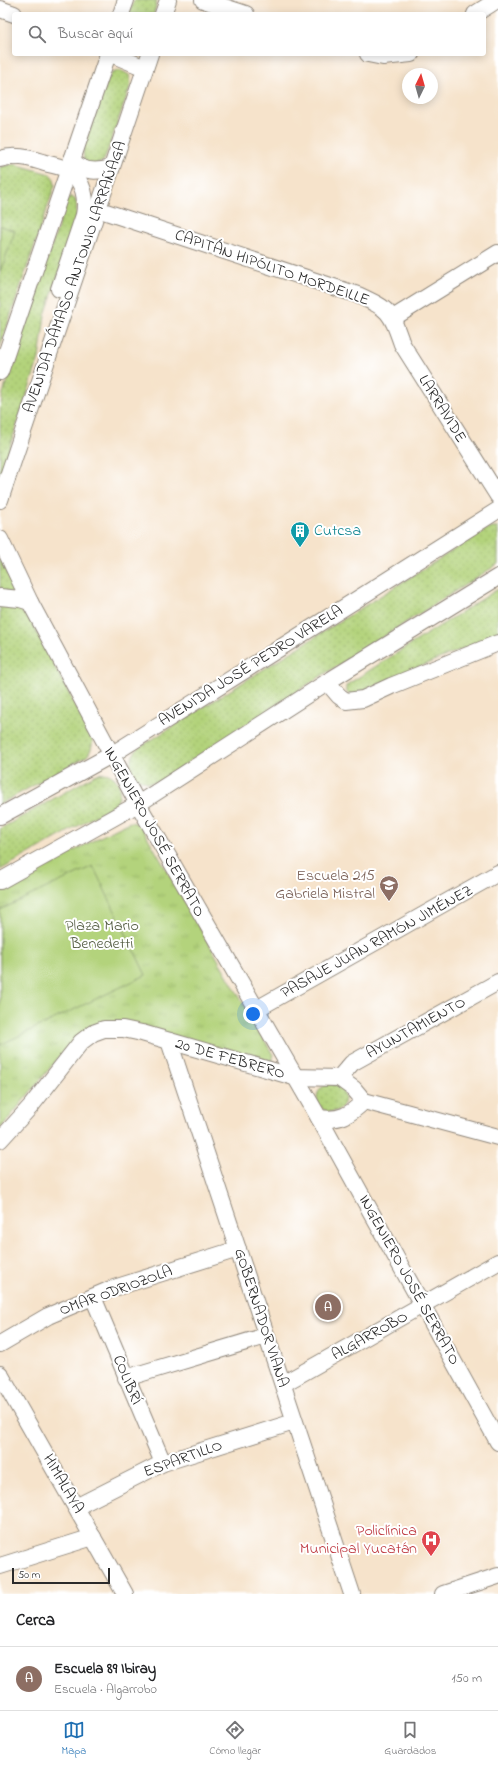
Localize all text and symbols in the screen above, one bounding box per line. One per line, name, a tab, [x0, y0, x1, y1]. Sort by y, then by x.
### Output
search box	[12, 12, 486, 56]
icon: search	[26, 23, 48, 45]
text: Buscar aquí	[58, 23, 133, 45]
north arrow	[402, 68, 438, 104]
street label: AVENIDA DÁMASO ANTONIO LARRAÑAGA	[17, 138, 133, 416]
street label: CAPITÁN HIPÓLITO MORDEILLE	[171, 223, 373, 313]
street label: LARRAVIDE	[412, 370, 472, 448]
place label: Cutcsa	[314, 519, 361, 543]
building icon: Cutcsa	[289, 520, 311, 548]
street label: AVENIDA JOSÉ PEDRO VARELA	[154, 599, 348, 733]
street label: INGENIERO JOSÉ SERRATO	[97, 742, 211, 922]
place label: Escuela 215 Gabriela Mistral	[275, 864, 375, 906]
school or university icon: Escuela 215 Gabriela Mistral	[378, 874, 400, 902]
street label: PASAJE JUAN RAMÓN JIMÉNEZ	[276, 879, 478, 1005]
park label: Plaza Mario Benedetti	[65, 914, 139, 956]
street label: AYUNTAMIENTO	[362, 991, 470, 1065]
your location	[243, 1004, 263, 1024]
street label: 20 DE FEBRERO	[172, 1032, 288, 1086]
street label: INGENIERO JOSÉ SERRATO	[352, 1190, 466, 1370]
street label: GOBERNADOR VIANA	[227, 1245, 295, 1391]
street label: OMAR ODRIOZOLA	[56, 1259, 176, 1323]
pin: A	[315, 1292, 341, 1322]
street label: ALGARROBO	[329, 1307, 411, 1365]
street label: COLIBRÍ	[106, 1351, 148, 1409]
street label: ESPARTILLO	[140, 1434, 226, 1484]
street label: HIMALAYA	[36, 1450, 90, 1519]
place label: Policlínica Municipal Yucatán	[300, 1519, 417, 1561]
hospital icon: Policlínica Municipal Yucatán	[420, 1529, 442, 1557]
scale bar	[12, 1566, 110, 1585]
text: 50 m	[18, 1567, 40, 1583]
text: Cerca	[16, 1608, 55, 1633]
text: Escuela 89 Ibiray	[54, 1658, 156, 1680]
text: A	[25, 1669, 33, 1688]
text: 150 m	[451, 1669, 482, 1688]
text: Escuela · Algarrobo	[54, 1680, 157, 1699]
tab: Mapa	[62, 1719, 86, 1759]
tab: Cómo llegar	[209, 1719, 261, 1759]
tab: Guardados	[384, 1719, 436, 1759]

